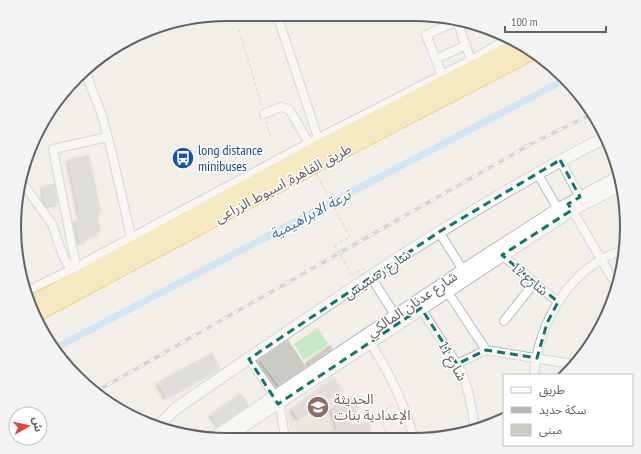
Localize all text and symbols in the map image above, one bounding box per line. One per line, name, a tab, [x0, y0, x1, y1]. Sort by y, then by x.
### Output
scale bar	[505, 8, 606, 34]
text: 100 m	[511, 14, 538, 29]
street label: طريق القاهرة, اسيوط الزراعى	[211, 139, 355, 228]
place label: long distance minibuses	[198, 141, 263, 175]
bus stop icon: long distance minibuses	[170, 145, 196, 171]
water label: ترعة الابراهيمية	[266, 183, 356, 243]
street label: شارع رمسيس	[340, 245, 415, 305]
street label: شارع 12	[507, 258, 552, 301]
street label: شارع عدنان المالكي	[363, 267, 462, 343]
street label: شارع 11	[433, 338, 471, 385]
legend	[503, 374, 633, 446]
text: طريق	[539, 382, 565, 398]
place label: الحديثة الإعدادية بنات	[334, 390, 410, 425]
school or university icon: الحديثة الإعدادية بنات	[305, 394, 331, 420]
text: سكة حديد	[539, 402, 586, 417]
north arrow	[8, 406, 48, 446]
text: ش	[30, 416, 46, 433]
text: مبنى	[539, 422, 562, 437]

